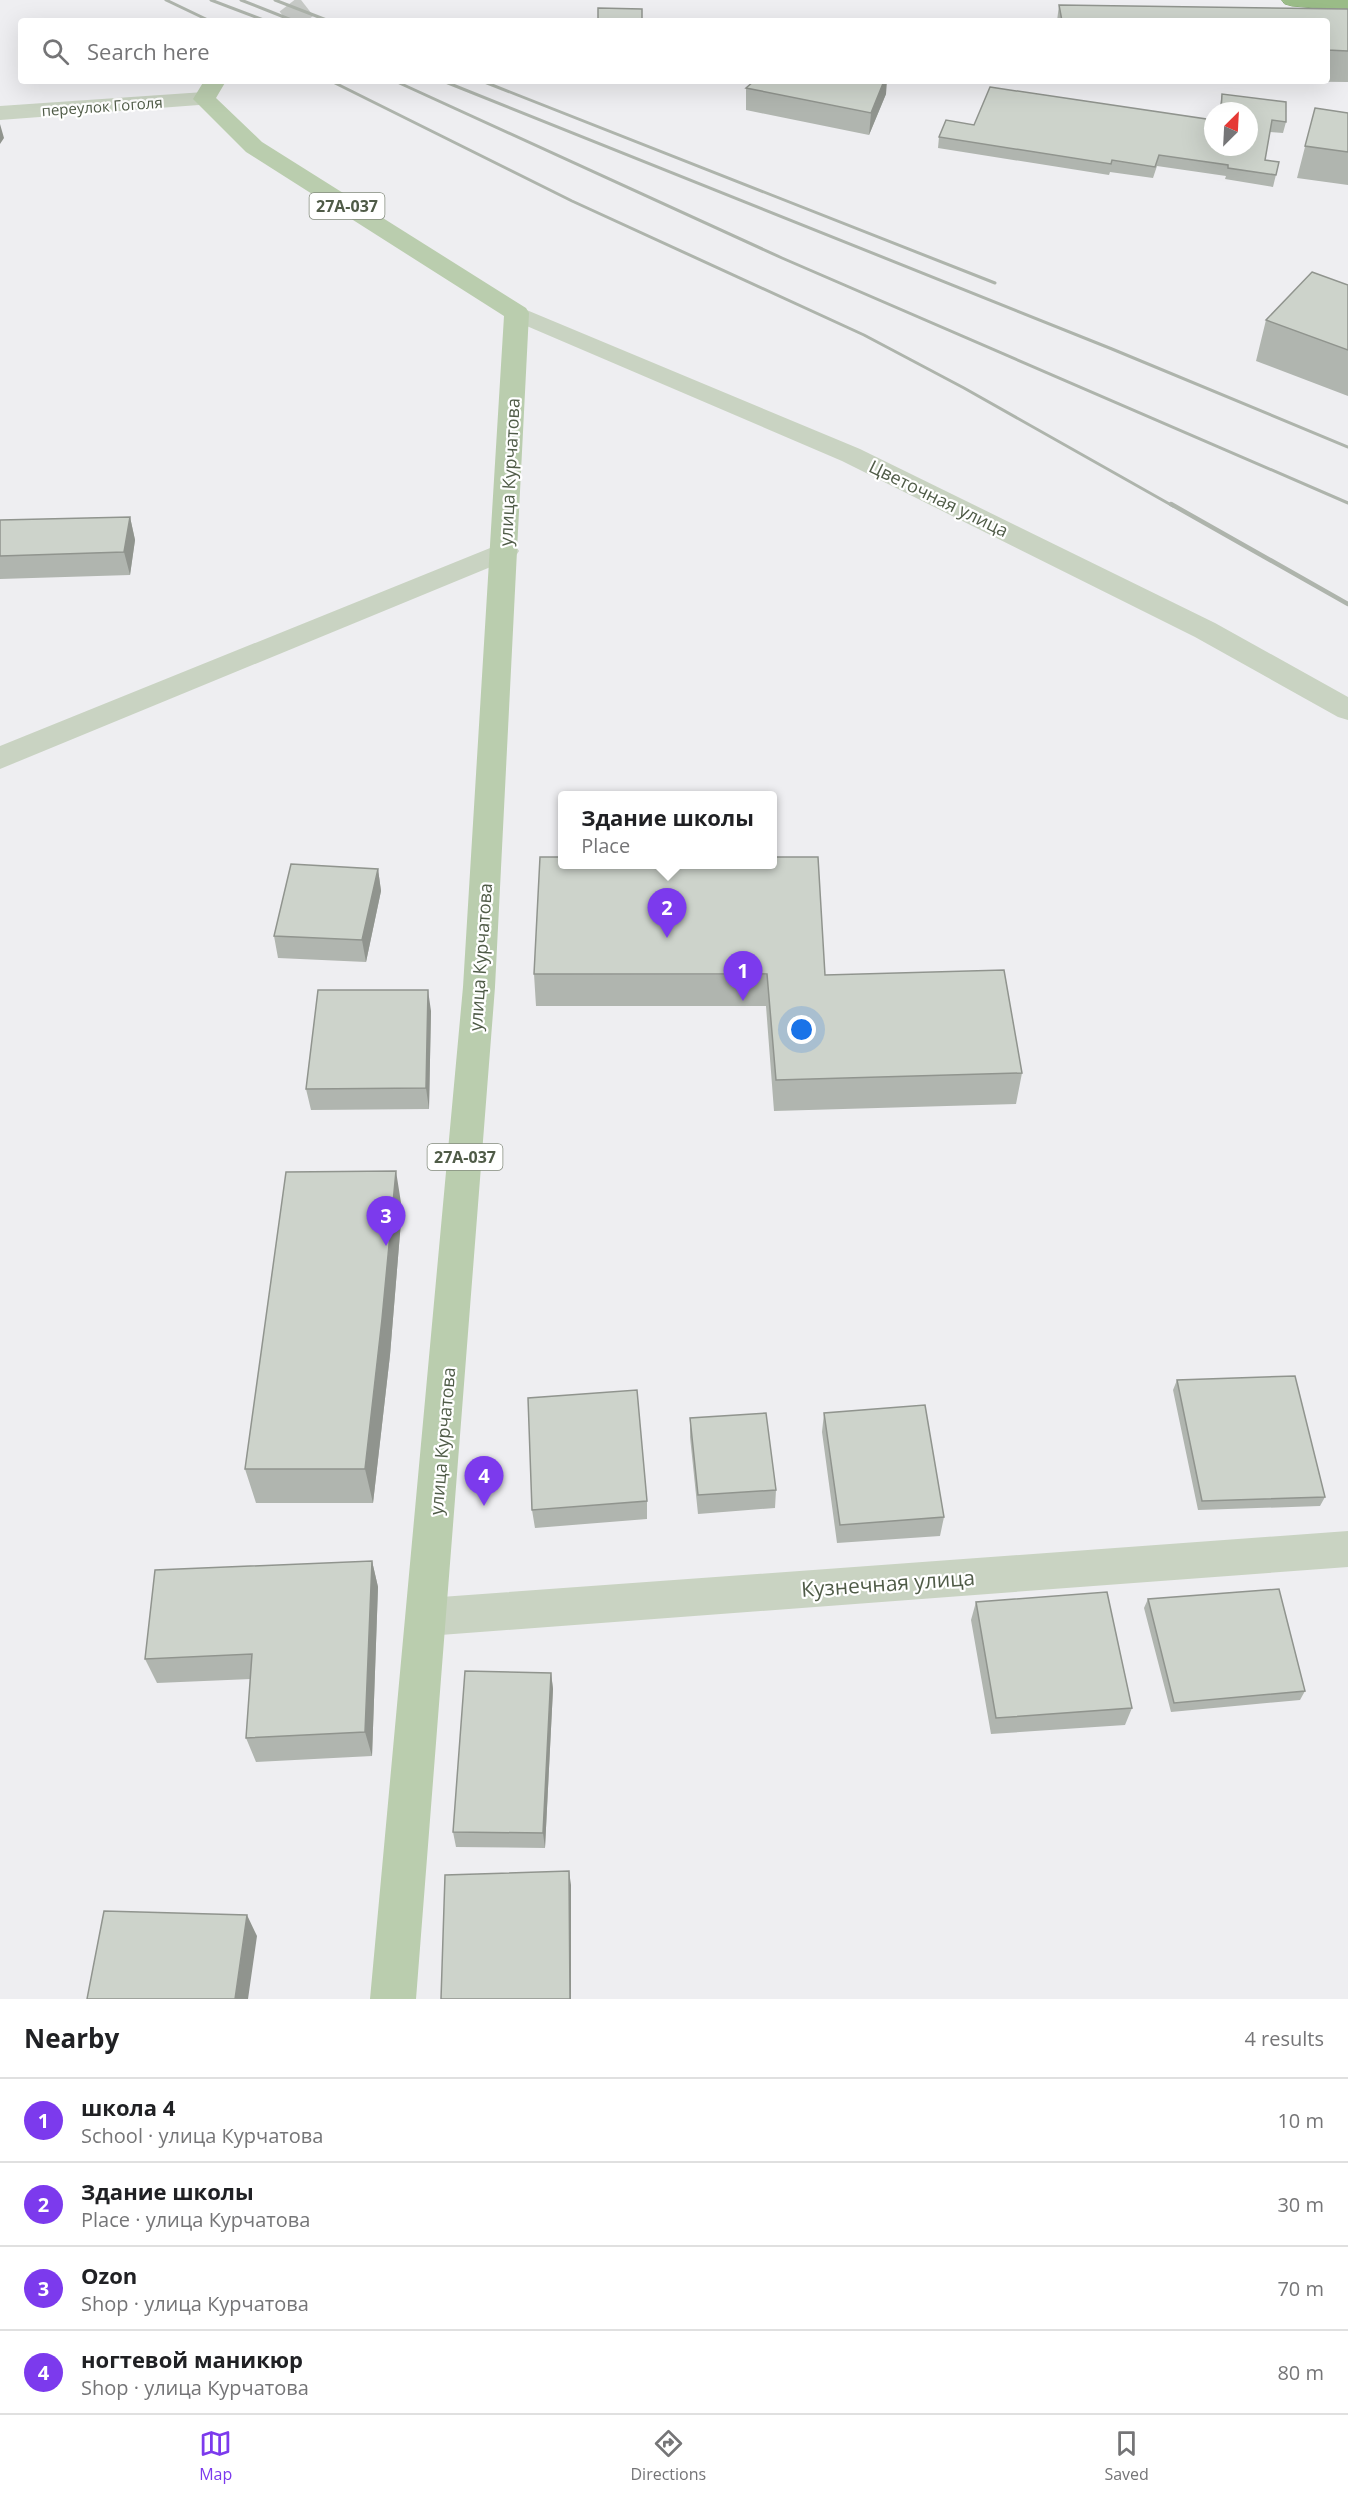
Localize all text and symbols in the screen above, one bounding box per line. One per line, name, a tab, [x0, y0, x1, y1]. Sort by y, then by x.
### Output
search box	[18, 18, 1330, 84]
icon: search	[39, 35, 72, 68]
text: Search here	[87, 36, 210, 66]
street label: переулок Гоголя	[41, 92, 163, 120]
north arrow	[1204, 102, 1258, 156]
road number: 27А-037	[310, 193, 385, 219]
street label: улица Курчатова	[493, 397, 525, 547]
street label: Цветочная улица	[865, 454, 1013, 542]
popup	[558, 791, 777, 869]
text: Здание школы	[581, 802, 754, 832]
text: Place	[581, 832, 630, 859]
street label: улица Курчатова	[463, 882, 497, 1032]
pin: 2	[648, 888, 686, 938]
pin: 1	[724, 952, 762, 1001]
your location	[787, 1015, 816, 1044]
road number: 27А-037	[428, 1144, 502, 1170]
pin: 3	[366, 1196, 406, 1246]
street label: улица Курчатова	[424, 1366, 460, 1516]
pin: 4	[464, 1456, 504, 1506]
street label: Кузнечная улица	[800, 1563, 976, 1603]
text: Nearby	[24, 2020, 119, 2056]
text: 4 results	[1244, 2025, 1324, 2052]
text: школа 4	[81, 2092, 175, 2122]
text: 1	[38, 2107, 49, 2134]
text: 10 m	[1277, 2107, 1324, 2134]
text: School · улица Курчатова	[81, 2122, 323, 2149]
text: Здание школы	[81, 2176, 254, 2206]
text: 2	[38, 2191, 49, 2218]
text: 30 m	[1277, 2191, 1324, 2218]
text: Place · улица Курчатова	[81, 2206, 310, 2233]
text: Ozon	[81, 2260, 137, 2290]
text: 3	[38, 2275, 49, 2302]
text: 70 m	[1277, 2275, 1324, 2302]
text: Shop · улица Курчатова	[81, 2290, 309, 2317]
text: ногтевой маникюр	[81, 2344, 303, 2374]
text: 4	[38, 2359, 49, 2386]
text: 80 m	[1277, 2359, 1324, 2386]
text: Shop · улица Курчатова	[81, 2374, 309, 2401]
tab: Map	[199, 2427, 232, 2485]
tab: Directions	[631, 2427, 706, 2485]
tab: Saved	[1104, 2427, 1149, 2485]

